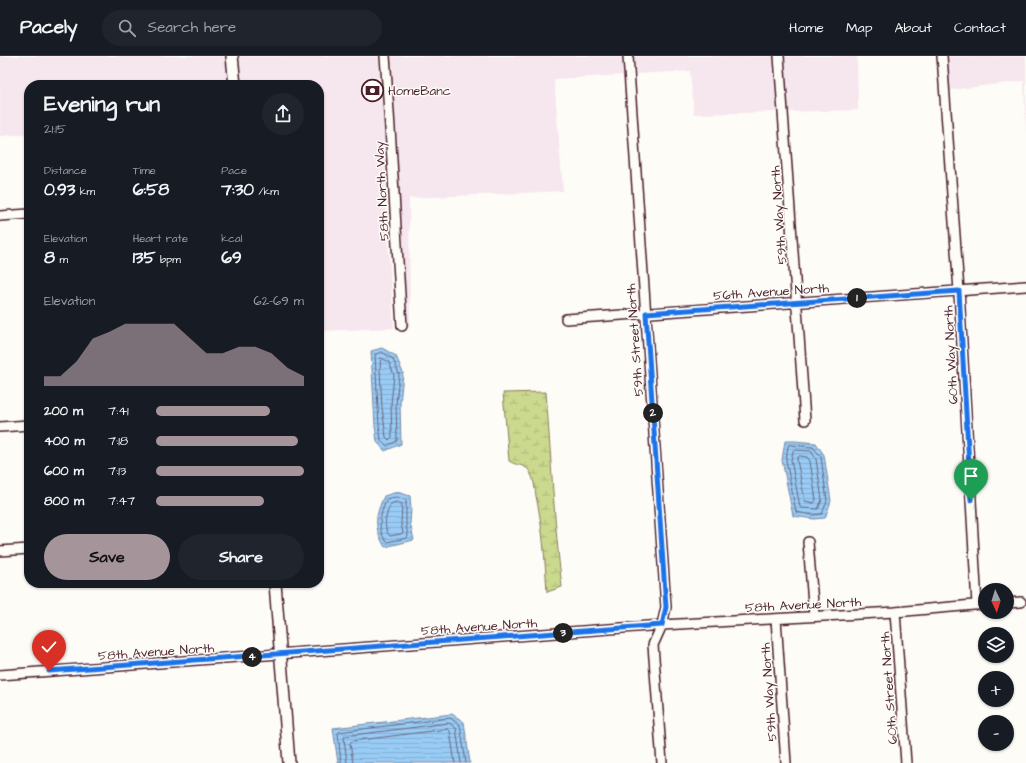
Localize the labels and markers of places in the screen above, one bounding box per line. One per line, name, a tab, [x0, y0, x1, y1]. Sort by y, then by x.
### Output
bank icon: HomeBanc	[359, 77, 385, 103]
place label: HomeBanc	[388, 82, 451, 100]
pin: 1	[847, 288, 867, 308]
pin: 2	[643, 403, 663, 423]
pin	[954, 459, 988, 500]
pin: 3	[553, 623, 573, 643]
pin	[32, 630, 66, 671]
pin: 4	[242, 647, 262, 667]

